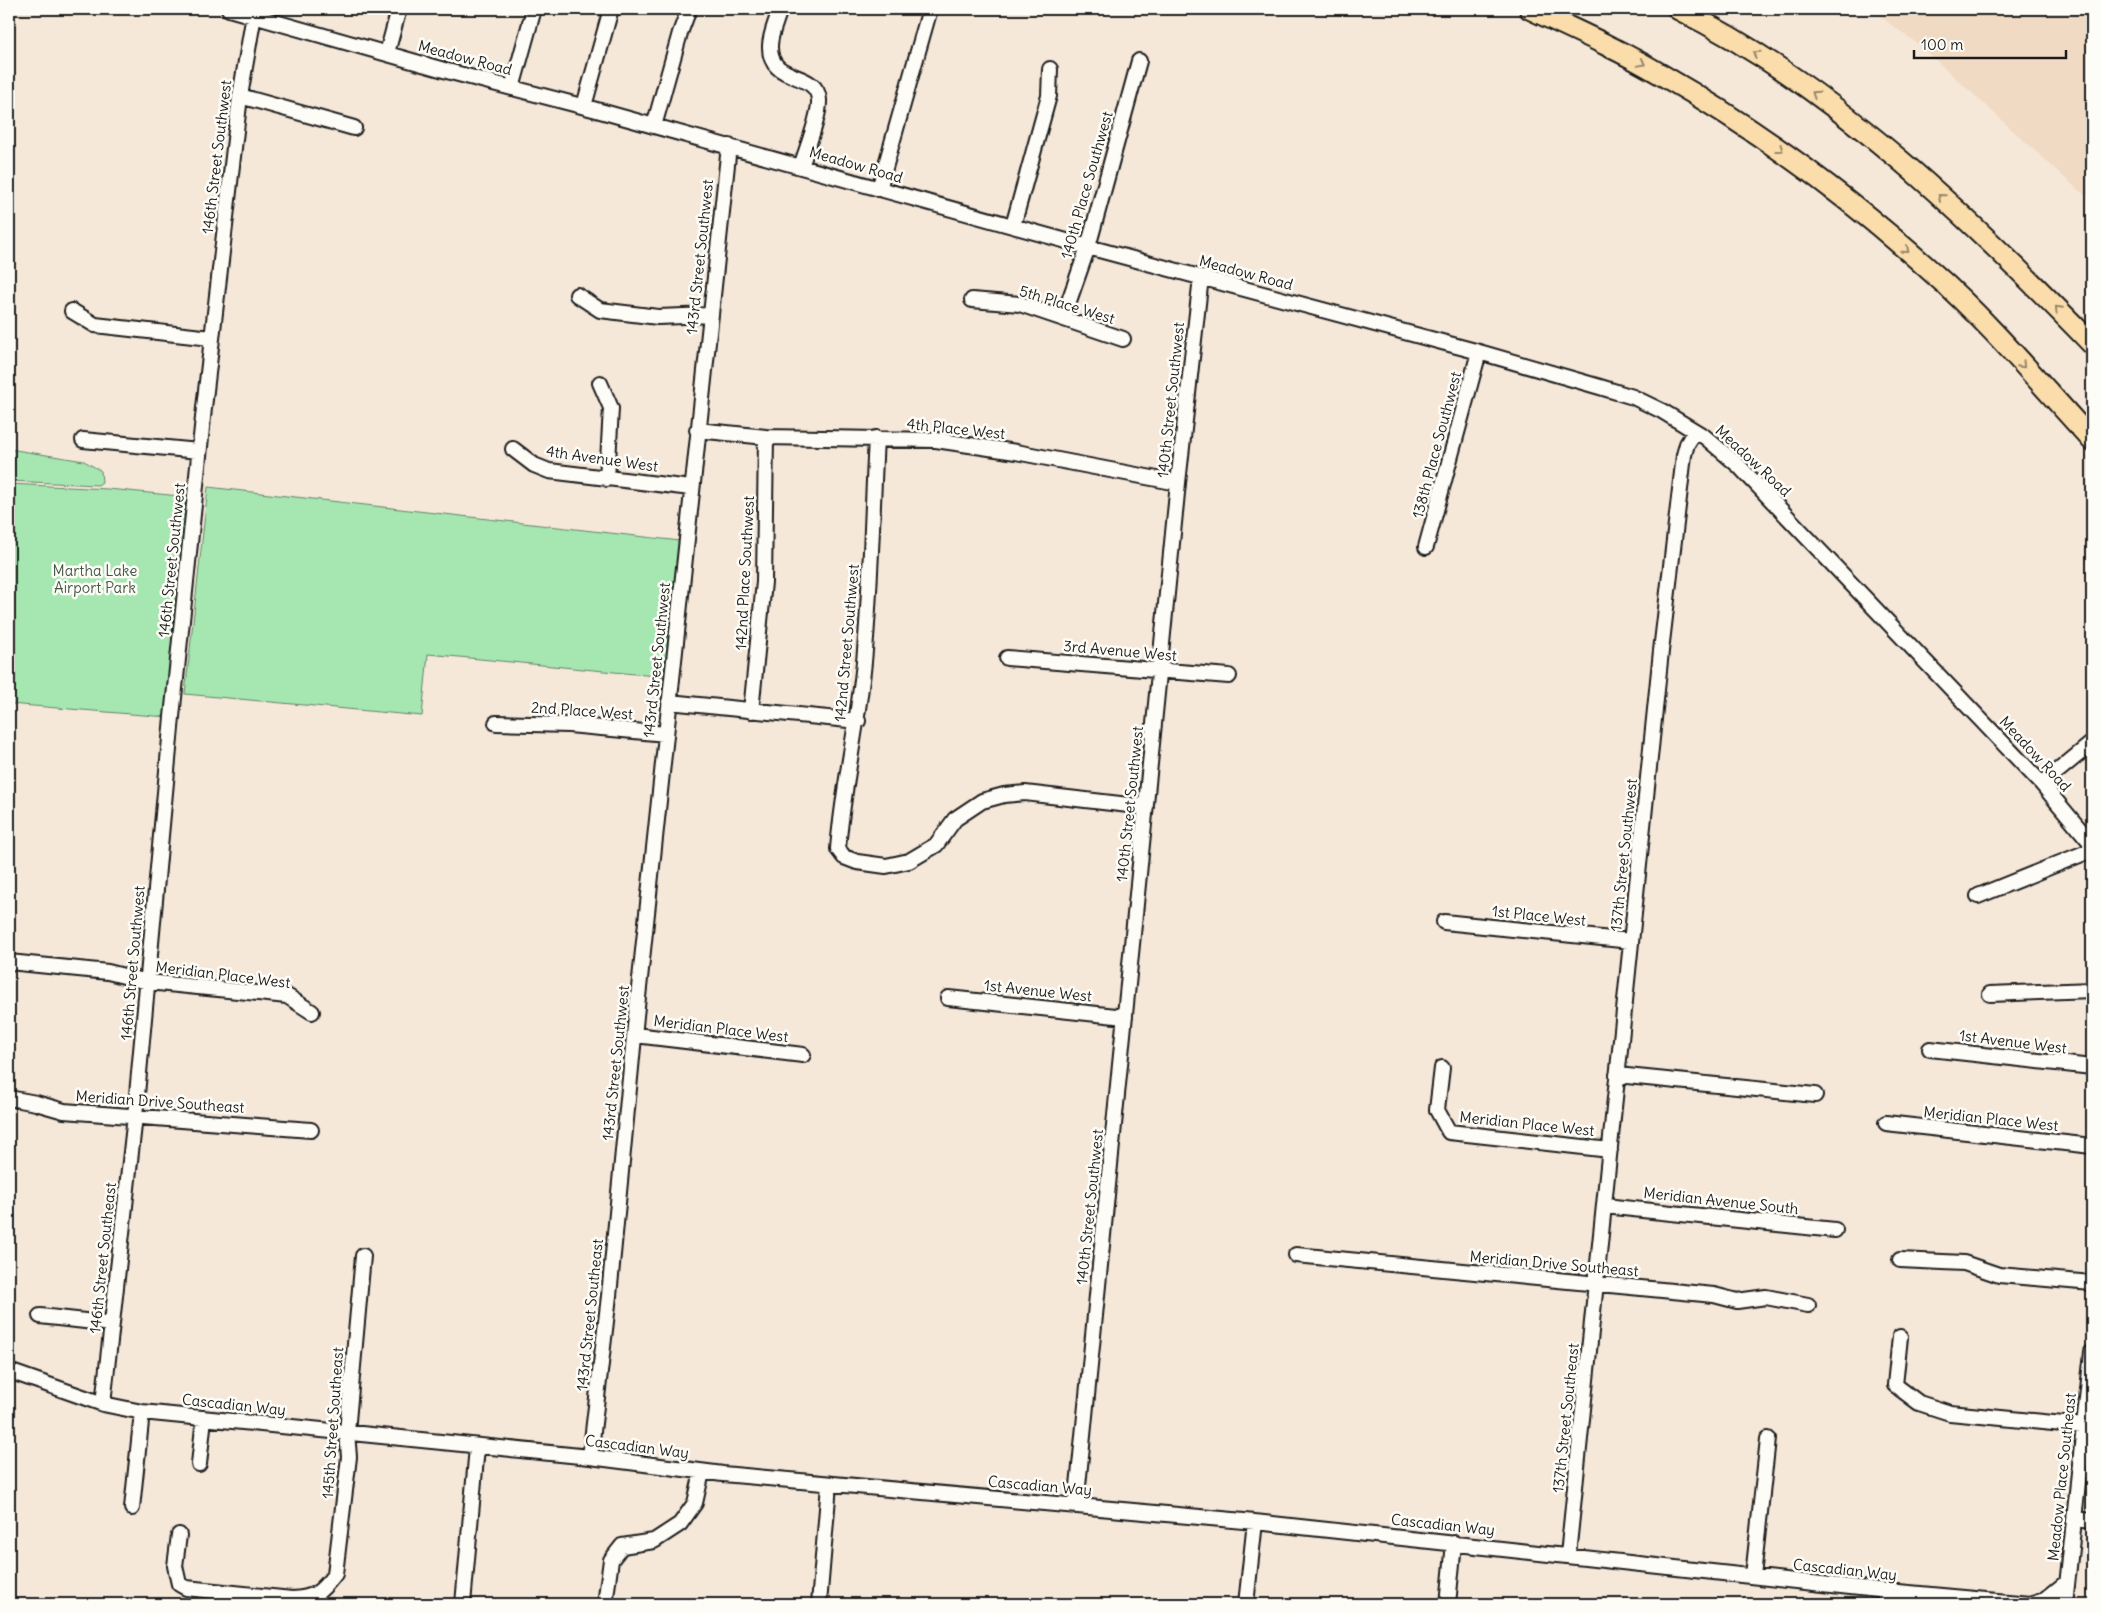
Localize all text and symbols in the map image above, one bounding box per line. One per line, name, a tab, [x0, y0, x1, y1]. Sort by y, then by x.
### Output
scale bar	[1914, 28, 2066, 60]
text: 100 m	[1921, 35, 1963, 54]
street label: Meadow Road	[416, 36, 514, 79]
one-way arrow	[1752, 51, 1761, 60]
one-way arrow	[1636, 57, 1645, 67]
street label: 146th Street Southwest	[198, 79, 235, 235]
one-way arrow	[1811, 91, 1821, 100]
street label: 140th Place Southwest	[1056, 109, 1117, 261]
street label: Meadow Road	[807, 142, 905, 187]
one-way arrow	[1774, 143, 1784, 152]
street label: 143rd Street Southwest	[682, 178, 717, 336]
one-way arrow	[1937, 194, 1946, 203]
one-way arrow	[1901, 245, 1910, 254]
street label: Meadow Road	[1197, 251, 1295, 294]
street label: 5th Place West	[1017, 281, 1117, 328]
one-way arrow	[2055, 306, 2064, 315]
street label: 140th Street Southwest	[1153, 321, 1188, 479]
one-way arrow	[2016, 359, 2025, 368]
street label: 138th Place Southwest	[1408, 369, 1465, 520]
street label: 4th Place West	[906, 414, 1006, 443]
street label: Meadow Road	[1712, 421, 1795, 501]
street label: 4th Avenue West	[545, 441, 659, 476]
street label: 146th Street Southwest	[154, 482, 189, 638]
street label: 142nd Place Southwest	[731, 495, 758, 651]
park label: Martha Lake Airport Park	[53, 561, 137, 597]
street label: 142nd Street Southwest	[830, 563, 863, 723]
street label: 143rd Street Southwest	[639, 581, 674, 739]
street label: 3rd Avenue West	[1063, 636, 1178, 665]
street label: 2nd Place West	[530, 697, 634, 724]
street label: Meadow Road	[1996, 712, 2075, 796]
street label: 140th Street Southwest	[1112, 725, 1147, 883]
street label: 137th Street Southwest	[1606, 778, 1641, 932]
street label: 146th Street Southwest	[116, 885, 149, 1041]
street label: 1st Place West	[1491, 901, 1587, 930]
street label: Meridian Place West	[155, 957, 291, 992]
street label: 1st Avenue West	[983, 975, 1093, 1006]
street label: 143rd Street Southwest	[598, 984, 633, 1142]
street label: Meridian Place West	[653, 1011, 789, 1046]
street label: 1st Avenue West	[1958, 1025, 2068, 1058]
street label: Meridian Drive Southeast	[75, 1086, 245, 1117]
street label: Meridian Place West	[1923, 1102, 2059, 1135]
street label: Meridian Place West	[1459, 1107, 1595, 1140]
street label: 140th Street Southwest	[1072, 1128, 1107, 1286]
street label: 146th Street Southeast	[85, 1181, 120, 1334]
street label: Meridian Avenue South	[1643, 1183, 1800, 1218]
street label: 143rd Street Southeast	[572, 1238, 607, 1392]
street label: Meridian Drive Southeast	[1469, 1247, 1639, 1280]
street label: 137th Street Southeast	[1548, 1342, 1583, 1494]
street label: 145th Street Southeast	[318, 1347, 347, 1499]
street label: Cascadian Way	[181, 1390, 287, 1419]
street label: Meadow Place Southeast	[2043, 1392, 2080, 1562]
street label: Cascadian Way	[584, 1431, 690, 1462]
street label: Cascadian Way	[987, 1471, 1093, 1500]
street label: Cascadian Way	[1390, 1510, 1496, 1539]
street label: Cascadian Way	[1792, 1555, 1898, 1584]

